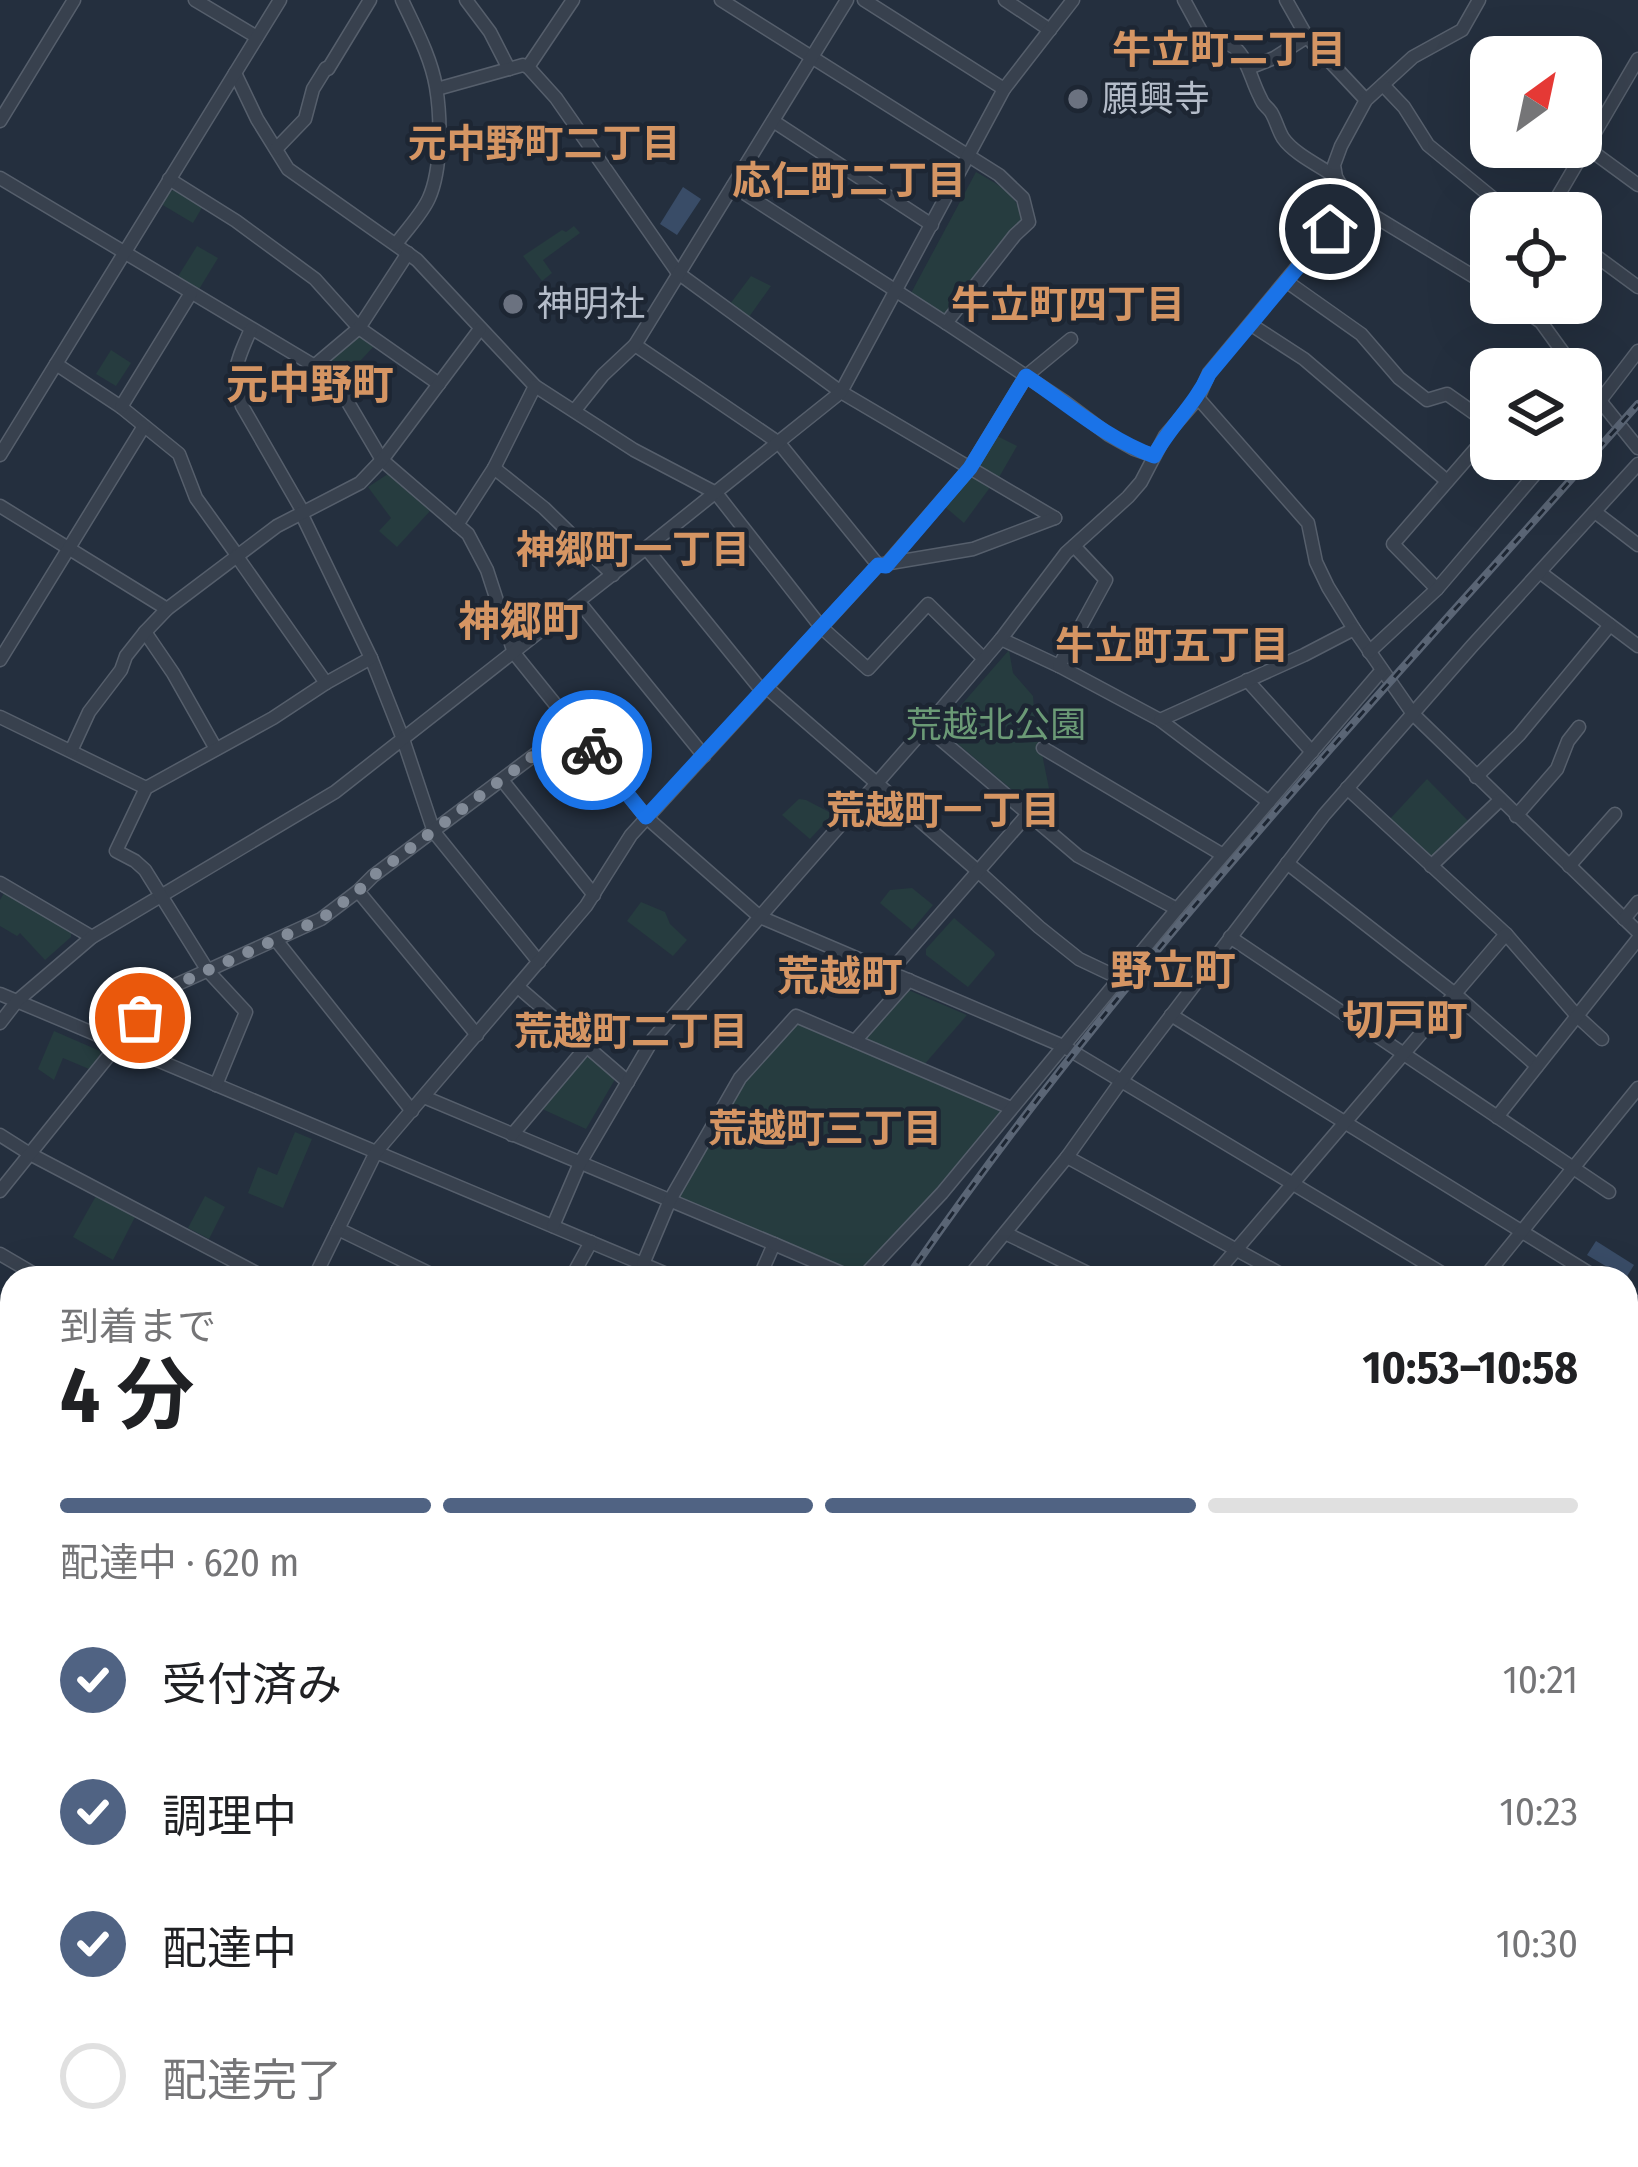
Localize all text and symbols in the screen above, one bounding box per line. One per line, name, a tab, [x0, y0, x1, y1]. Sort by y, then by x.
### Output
district label: 牛立町二丁目	[1112, 27, 1346, 73]
north arrow	[1470, 36, 1602, 168]
map controls	[1470, 36, 1602, 480]
place label: 願興寺	[1102, 77, 1210, 121]
marker: 願興寺	[1065, 86, 1091, 112]
district label: 元中野町二丁目	[407, 121, 681, 167]
district label: 応仁町二丁目	[732, 158, 966, 204]
pin	[1279, 178, 1381, 280]
button: locate	[1470, 192, 1602, 324]
icon: home	[1297, 196, 1363, 262]
place label: 神明社	[537, 282, 645, 326]
district label: 牛立町四丁目	[951, 282, 1185, 328]
marker: 神明社	[500, 291, 526, 317]
button: layers	[1470, 348, 1602, 480]
district label: 元中野町	[226, 360, 394, 410]
district label: 神郷町一丁目	[516, 527, 750, 573]
district label: 神郷町	[458, 597, 584, 647]
district label: 牛立町五丁目	[1055, 623, 1289, 669]
courier	[532, 690, 652, 810]
park label: 荒越北公園	[906, 703, 1086, 747]
icon: bike	[559, 717, 625, 783]
district label: 荒越町一丁目	[826, 788, 1060, 834]
district label: 野立町	[1110, 946, 1236, 996]
district label: 荒越町	[777, 952, 903, 1002]
pin	[89, 967, 191, 1069]
icon: bag	[107, 985, 173, 1051]
district label: 切戸町	[1342, 996, 1468, 1046]
district label: 荒越町二丁目	[514, 1009, 748, 1055]
district label: 荒越町三丁目	[708, 1106, 942, 1152]
text: 到着まで	[60, 1304, 216, 1350]
text: 10:53–10:58	[1362, 1341, 1578, 1395]
text: 4 分	[60, 1349, 194, 1443]
text: 配達中 · 620 m	[60, 1540, 299, 1586]
icon: check	[60, 1647, 126, 1713]
text: 10:21	[1503, 1657, 1578, 1703]
text: 受付済み	[162, 1658, 342, 1712]
icon: check	[60, 1779, 126, 1845]
text: 10:23	[1499, 1789, 1578, 1835]
text: 調理中	[162, 1790, 297, 1844]
icon: check	[60, 1911, 126, 1977]
text: 10:30	[1496, 1921, 1578, 1967]
text: 配達中	[162, 1922, 297, 1976]
text: 配達完了	[162, 2054, 342, 2108]

